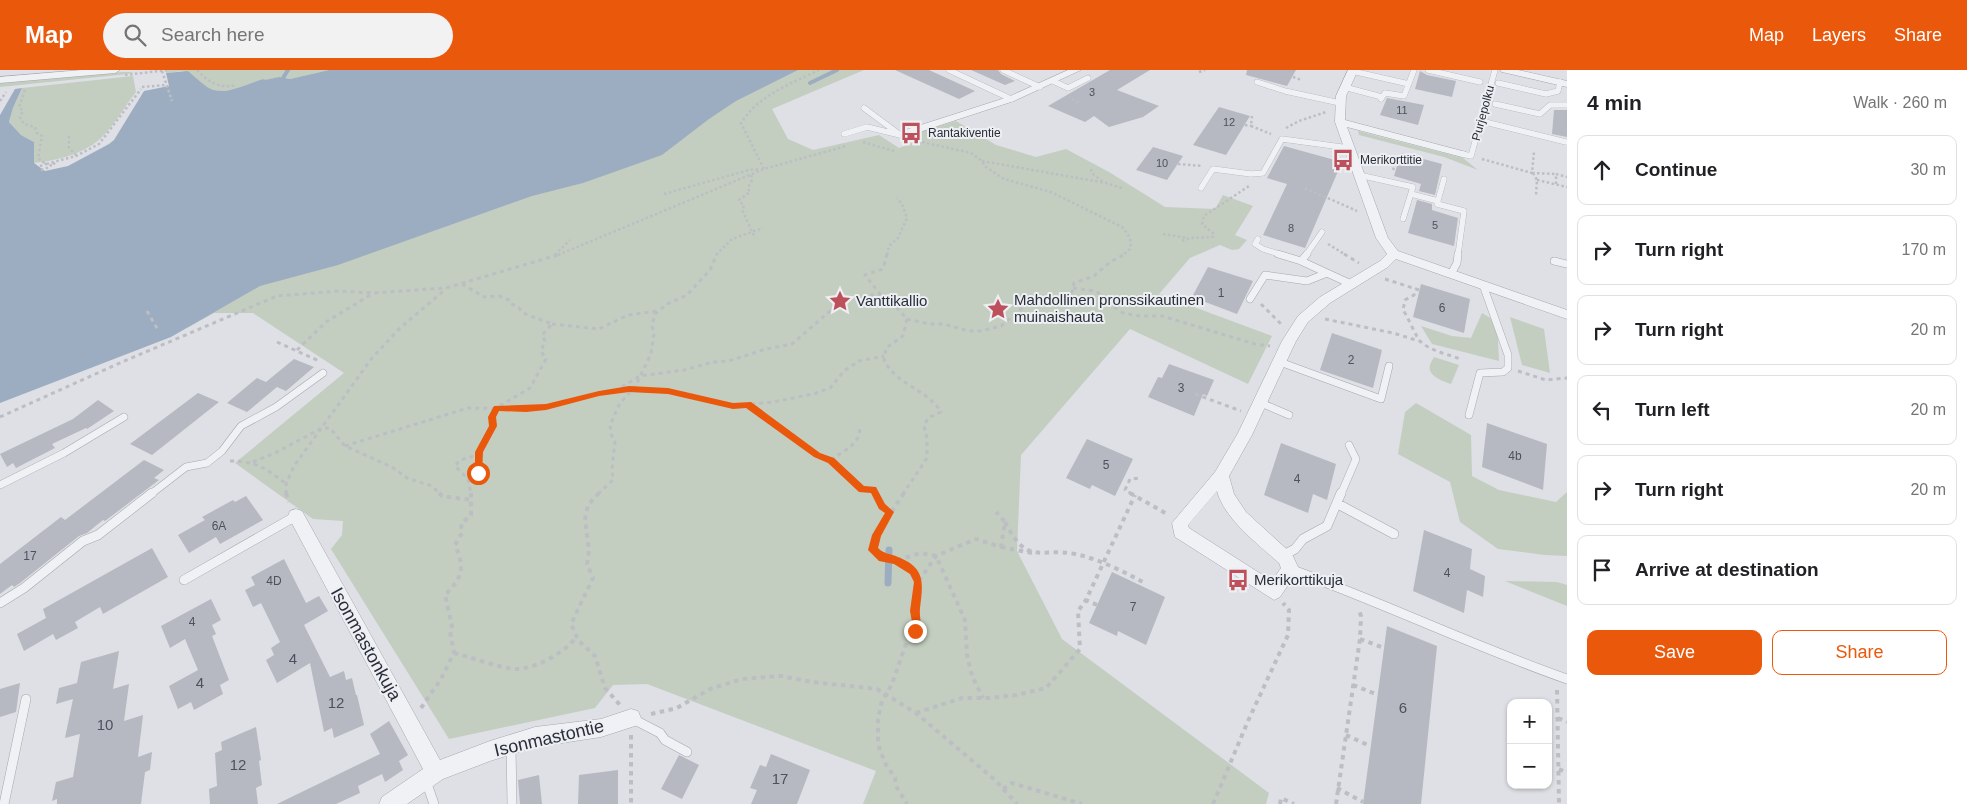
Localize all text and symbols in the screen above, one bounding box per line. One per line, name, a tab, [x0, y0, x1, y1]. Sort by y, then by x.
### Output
search box	[103, 13, 453, 58]
text: Map	[25, 21, 73, 48]
icon: search	[121, 21, 149, 49]
text: Search here	[161, 24, 265, 45]
text: Map	[1749, 25, 1784, 45]
text: Layers	[1812, 25, 1866, 45]
text: Share	[1894, 25, 1942, 45]
street label: Purjepolku	[1469, 84, 1497, 142]
house number: 3	[1089, 86, 1095, 98]
text: 4 min	[1587, 91, 1642, 114]
text: Walk · 260 m	[1853, 94, 1947, 111]
house number: 11	[1396, 104, 1408, 116]
house number: 12	[1223, 116, 1235, 128]
bus stop icon: Rantakiventie	[898, 120, 924, 146]
place label: Rantakiventie	[928, 126, 1001, 140]
bus stop icon: Merikorttitie	[1330, 147, 1356, 173]
place label: Merikorttitie	[1360, 153, 1422, 167]
icon: ahead	[1588, 156, 1616, 184]
house number: 10	[1156, 157, 1168, 169]
text: Continue	[1635, 159, 1717, 180]
text: 30 m	[1910, 161, 1946, 178]
house number: 5	[1432, 219, 1438, 231]
house number: 8	[1288, 222, 1294, 234]
icon: right	[1588, 236, 1616, 264]
text: Turn right	[1635, 239, 1723, 260]
text: 170 m	[1902, 241, 1946, 258]
house number: 1	[1218, 286, 1225, 300]
place icon: Vanttikallio	[827, 288, 853, 314]
place label: Mahdollinen pronssikautinen muinaishauta	[1014, 291, 1204, 325]
place label: Vanttikallio	[856, 292, 927, 309]
place icon: Mahdollinen pronssikautinen muinaishauta	[985, 296, 1011, 322]
house number: 6	[1439, 301, 1446, 315]
icon: right	[1588, 316, 1616, 344]
text: Turn right	[1635, 319, 1723, 340]
text: 20 m	[1910, 321, 1946, 338]
house number: 2	[1348, 353, 1355, 367]
house number: 3	[1178, 381, 1185, 395]
icon: left	[1588, 396, 1616, 424]
text: Turn left	[1635, 399, 1710, 420]
text: 20 m	[1910, 401, 1946, 418]
house number: 4b	[1508, 449, 1522, 463]
house number: 5	[1103, 458, 1110, 472]
route start	[467, 462, 490, 485]
house number: 4	[1294, 472, 1301, 486]
icon: right	[1588, 476, 1616, 504]
text: Turn right	[1635, 479, 1723, 500]
text: 20 m	[1910, 481, 1946, 498]
house number: 6A	[212, 519, 226, 533]
house number: 17	[23, 549, 37, 563]
icon: arrive	[1588, 556, 1616, 584]
text: Arrive at destination	[1635, 559, 1819, 580]
house number: 4	[1444, 566, 1451, 580]
bus stop icon: Merikorttikuja	[1225, 567, 1251, 593]
place label: Merikorttikuja	[1254, 571, 1344, 588]
house number: 4D	[266, 574, 282, 588]
street label: Isonmastonkuja	[327, 584, 406, 705]
house number: 7	[1130, 600, 1137, 614]
house number: 4	[189, 615, 196, 629]
route end	[904, 620, 927, 643]
button: Save	[1587, 630, 1762, 675]
button: Share	[1772, 630, 1947, 675]
house number: 4	[289, 650, 297, 667]
house number: 4	[196, 674, 204, 691]
house number: 12	[328, 694, 344, 711]
house number: 6	[1399, 699, 1407, 716]
map controls	[1507, 699, 1552, 789]
button: +	[1507, 699, 1552, 744]
house number: 10	[97, 716, 113, 733]
street label: Isonmastontie	[492, 716, 606, 760]
button: −	[1507, 744, 1552, 789]
house number: 12	[230, 756, 246, 773]
house number: 17	[772, 770, 788, 787]

